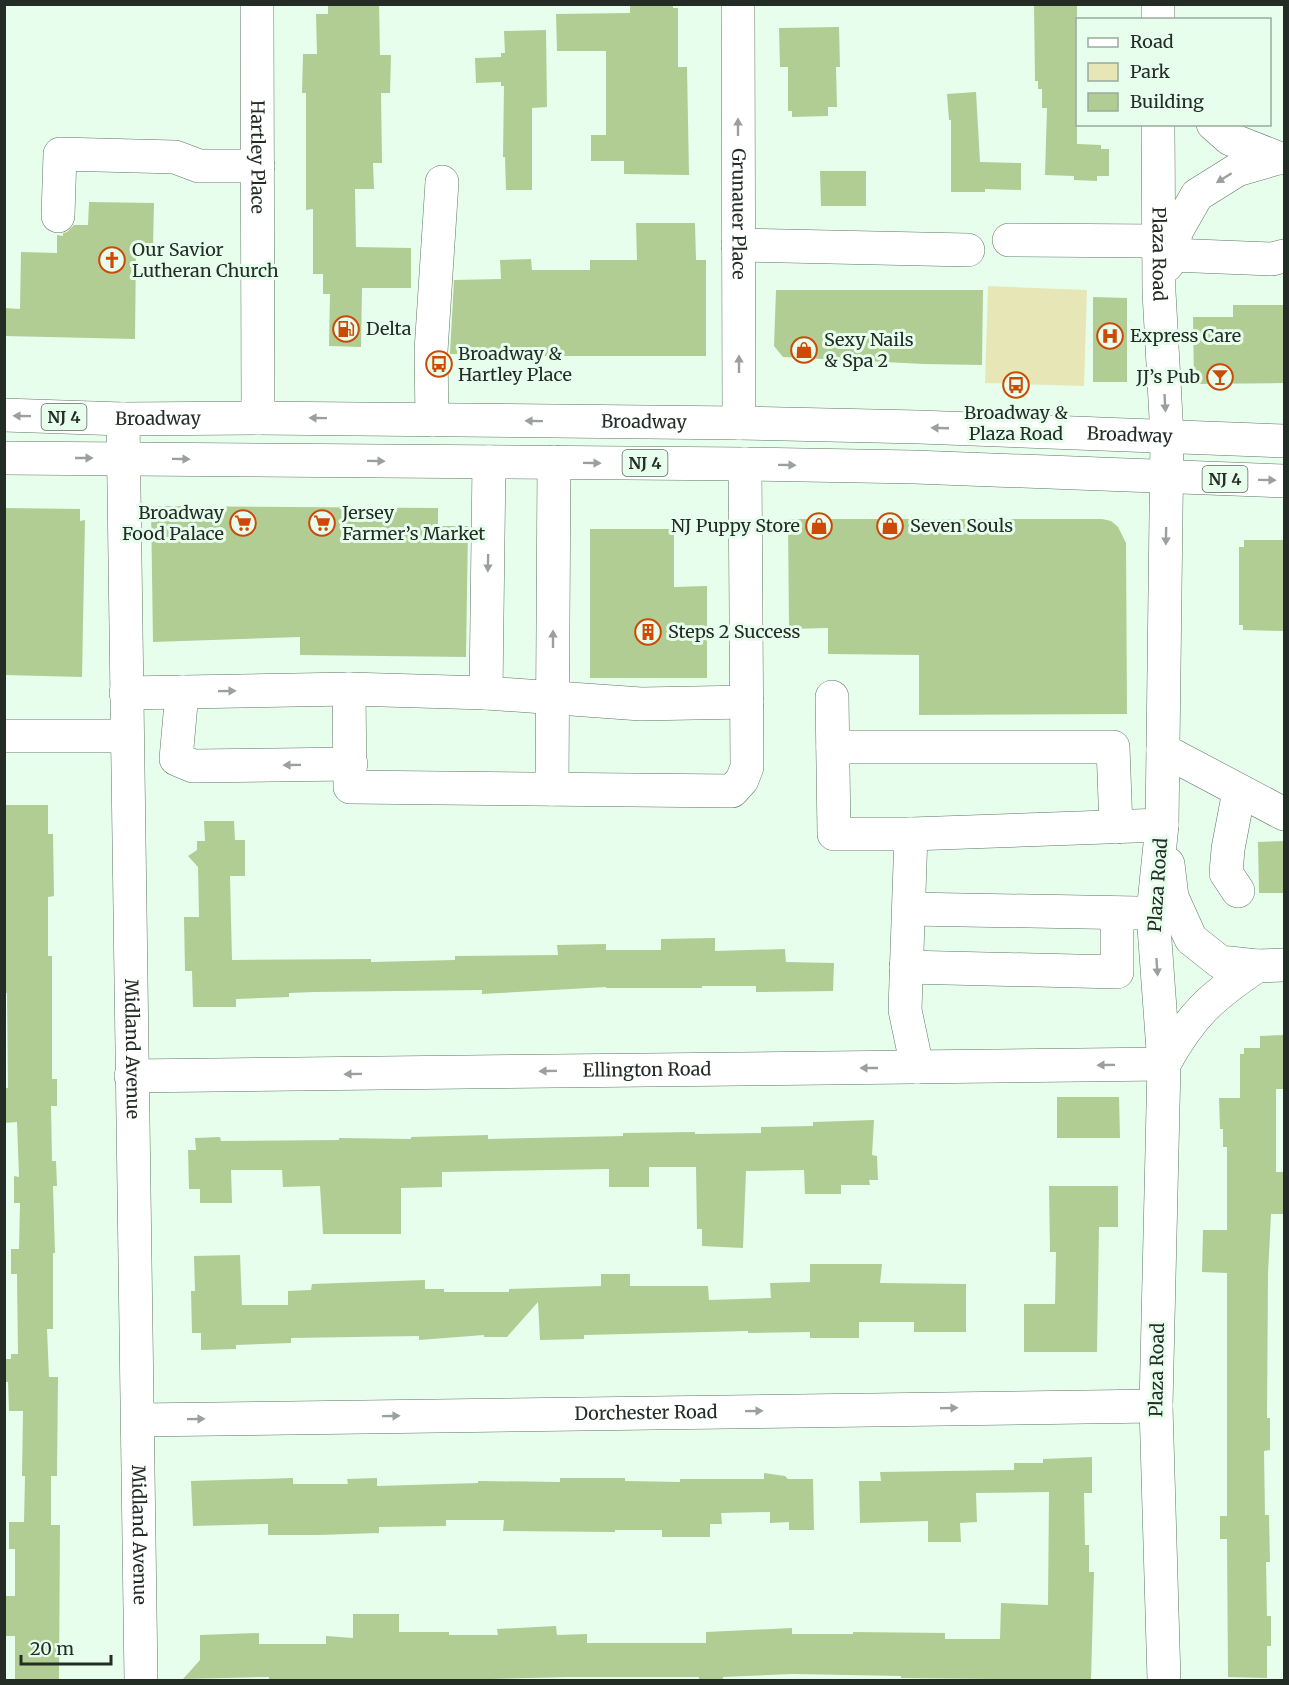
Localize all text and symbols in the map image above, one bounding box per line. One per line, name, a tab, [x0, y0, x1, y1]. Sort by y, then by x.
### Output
legend	[1076, 18, 1271, 126]
text: Road	[1130, 30, 1174, 53]
text: Park	[1130, 60, 1171, 83]
text: Building	[1130, 90, 1204, 113]
street label: Hartley Place	[246, 100, 270, 214]
one-way arrow	[733, 118, 743, 137]
street label: Grunauer Place	[727, 148, 751, 280]
one-way arrow	[1215, 173, 1232, 184]
street label: Plaza Road	[1147, 207, 1172, 302]
place label: Our Savior Lutheran Church	[132, 238, 279, 282]
church icon: Our Savior Lutheran Church	[97, 245, 127, 275]
fuel station icon: Delta	[331, 314, 361, 344]
place label: Delta	[366, 317, 412, 340]
hospital icon: Express Care	[1095, 321, 1125, 351]
place label: Express Care	[1130, 324, 1241, 347]
place label: Sexy Nails & Spa 2	[824, 328, 914, 372]
shop icon: Sexy Nails & Spa 2	[789, 335, 819, 365]
place label: Broadway & Hartley Place	[458, 342, 572, 386]
bus stop icon: Broadway & Hartley Place	[424, 349, 454, 379]
one-way arrow	[734, 355, 744, 374]
bar icon: JJ’s Pub	[1205, 362, 1235, 392]
place label: JJ’s Pub	[1135, 365, 1200, 388]
bus stop icon: Broadway & Plaza Road	[1001, 370, 1031, 400]
one-way arrow	[1160, 393, 1169, 412]
place label: Broadway & Plaza Road	[964, 401, 1068, 445]
road number: NJ 4	[42, 404, 86, 430]
street label: Broadway	[115, 406, 201, 430]
street label: Broadway	[601, 410, 688, 433]
one-way arrow	[13, 411, 32, 421]
one-way arrow	[308, 413, 327, 423]
one-way arrow	[524, 416, 543, 426]
street label: Broadway	[1086, 421, 1174, 448]
one-way arrow	[931, 423, 950, 433]
road number: NJ 4	[622, 450, 668, 476]
one-way arrow	[74, 453, 93, 463]
one-way arrow	[172, 454, 191, 464]
one-way arrow	[367, 456, 386, 466]
one-way arrow	[583, 458, 602, 468]
one-way arrow	[778, 460, 797, 470]
road number: NJ 4	[1202, 466, 1248, 492]
one-way arrow	[1257, 475, 1276, 485]
place label: Broadway Food Palace	[122, 501, 225, 545]
place label: Jersey Farmer’s Market	[341, 501, 485, 545]
supermarket icon: Broadway Food Palace	[228, 508, 258, 538]
supermarket icon: Jersey Farmer’s Market	[307, 508, 337, 538]
shop icon: NJ Puppy Store	[804, 511, 834, 541]
shop icon: Seven Souls	[875, 511, 905, 541]
place label: NJ Puppy Store	[671, 514, 800, 537]
place label: Seven Souls	[910, 514, 1013, 537]
one-way arrow	[1161, 527, 1170, 546]
one-way arrow	[483, 553, 492, 572]
building icon: Steps 2 Success	[633, 617, 663, 647]
place label: Steps 2 Success	[668, 620, 801, 643]
one-way arrow	[548, 630, 558, 649]
one-way arrow	[217, 686, 236, 696]
one-way arrow	[283, 760, 302, 769]
street label: Plaza Road	[1143, 837, 1172, 933]
one-way arrow	[1152, 957, 1162, 976]
street label: Midland Avenue	[120, 979, 145, 1119]
street label: Ellington Road	[583, 1057, 711, 1082]
one-way arrow	[1096, 1060, 1115, 1070]
one-way arrow	[859, 1063, 878, 1073]
one-way arrow	[538, 1067, 557, 1076]
one-way arrow	[343, 1069, 362, 1079]
street label: Plaza Road	[1144, 1322, 1169, 1417]
street label: Dorchester Road	[574, 1400, 718, 1425]
one-way arrow	[939, 1404, 958, 1413]
one-way arrow	[744, 1406, 763, 1416]
one-way arrow	[382, 1411, 401, 1421]
one-way arrow	[187, 1414, 206, 1424]
street label: Midland Avenue	[127, 1465, 152, 1605]
scale bar	[21, 1628, 111, 1666]
text: 20 m	[30, 1637, 74, 1660]

